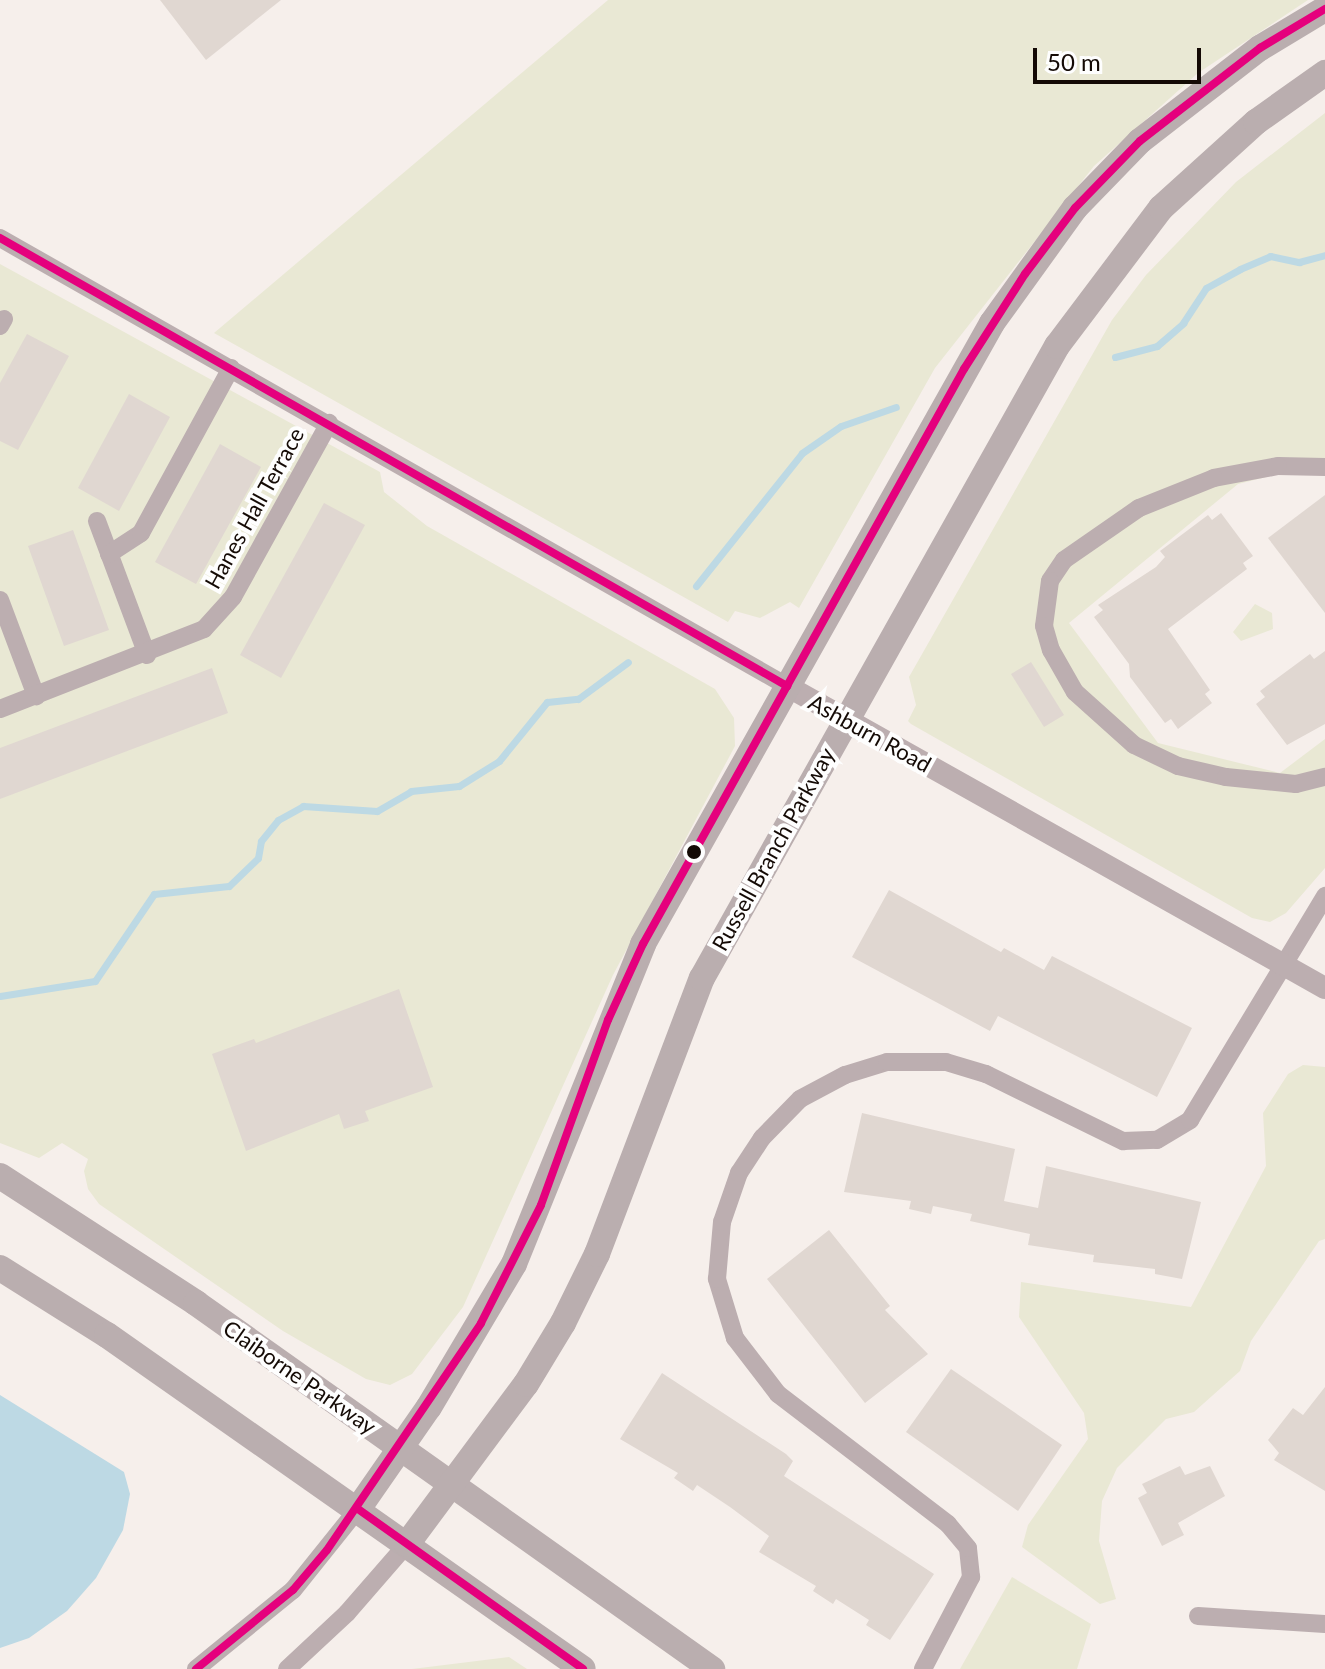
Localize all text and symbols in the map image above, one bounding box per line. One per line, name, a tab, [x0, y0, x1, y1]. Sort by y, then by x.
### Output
scale bar	[1037, 32, 1205, 82]
text: 50 m	[1047, 47, 1101, 76]
street label: Hanes Hall Terrace	[199, 423, 309, 593]
street label: Ashburn Road	[804, 688, 936, 778]
street label: Russell Branch Parkway	[706, 743, 840, 955]
unlabelled marker	[686, 844, 702, 860]
street label: Claiborne Parkway	[218, 1314, 382, 1440]

